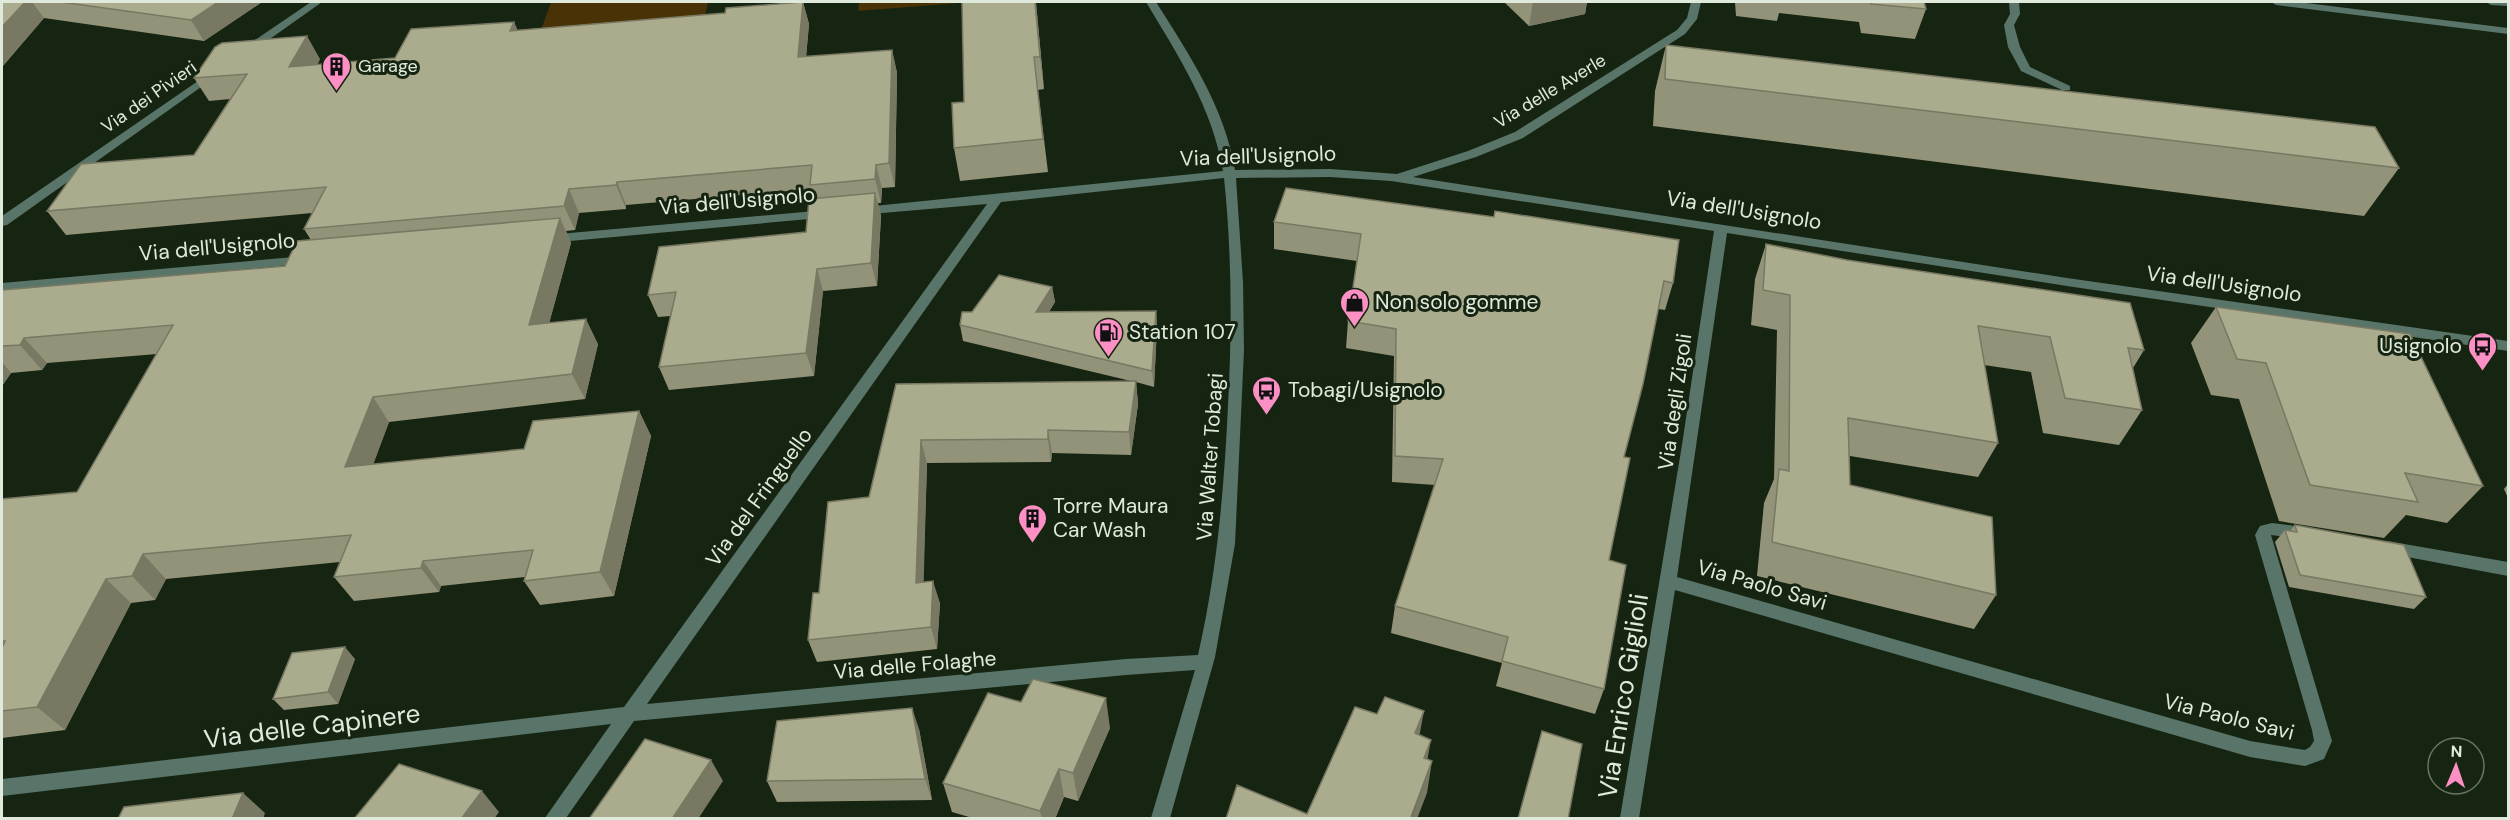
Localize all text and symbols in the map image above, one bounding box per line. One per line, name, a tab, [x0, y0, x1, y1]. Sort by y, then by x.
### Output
street label: Via delle Averle	[1490, 48, 1610, 134]
building icon: Garage	[321, 50, 353, 92]
place label: Garage	[358, 54, 418, 78]
street label: Via dei Pivieri	[97, 55, 201, 139]
street label: Via dell'Usignolo	[1179, 139, 1337, 173]
street label: Via dell'Usignolo	[658, 180, 816, 222]
street label: Via dell'Usignolo	[1664, 184, 1824, 236]
street label: Via dell'Usignolo	[138, 226, 296, 268]
street label: Via dell'Usignolo	[2145, 259, 2303, 309]
shop icon: Non solo gomme	[1338, 286, 1370, 328]
place label: Non solo gomme	[1375, 288, 1538, 316]
fuel station icon: Station 107	[1092, 316, 1124, 358]
place label: Station 107	[1129, 318, 1236, 346]
bus stop icon: Usignolo	[2467, 330, 2499, 372]
street label: Via degli Zigoli	[1652, 332, 1698, 472]
place label: Usignolo	[2379, 332, 2462, 360]
street label: Via Walter Tobagi	[1190, 372, 1230, 542]
bus stop icon: Tobagi/Usignolo	[1251, 374, 1283, 416]
place label: Tobagi/Usignolo	[1288, 376, 1443, 404]
street label: Via del Fringuello	[699, 422, 819, 572]
place label: Torre Maura Car Wash	[1053, 492, 1168, 544]
building icon: Torre Maura Car Wash	[1016, 502, 1048, 544]
street label: Via Paolo Savi	[1694, 553, 1830, 617]
street label: Via Enrico Giglioli	[1590, 591, 1656, 801]
street label: Via delle Folaghe	[833, 644, 998, 686]
street label: Via Paolo Savi	[2161, 687, 2297, 747]
street label: Via delle Capinere	[202, 696, 422, 756]
north arrow	[2426, 736, 2486, 796]
text: N	[2450, 741, 2463, 762]

